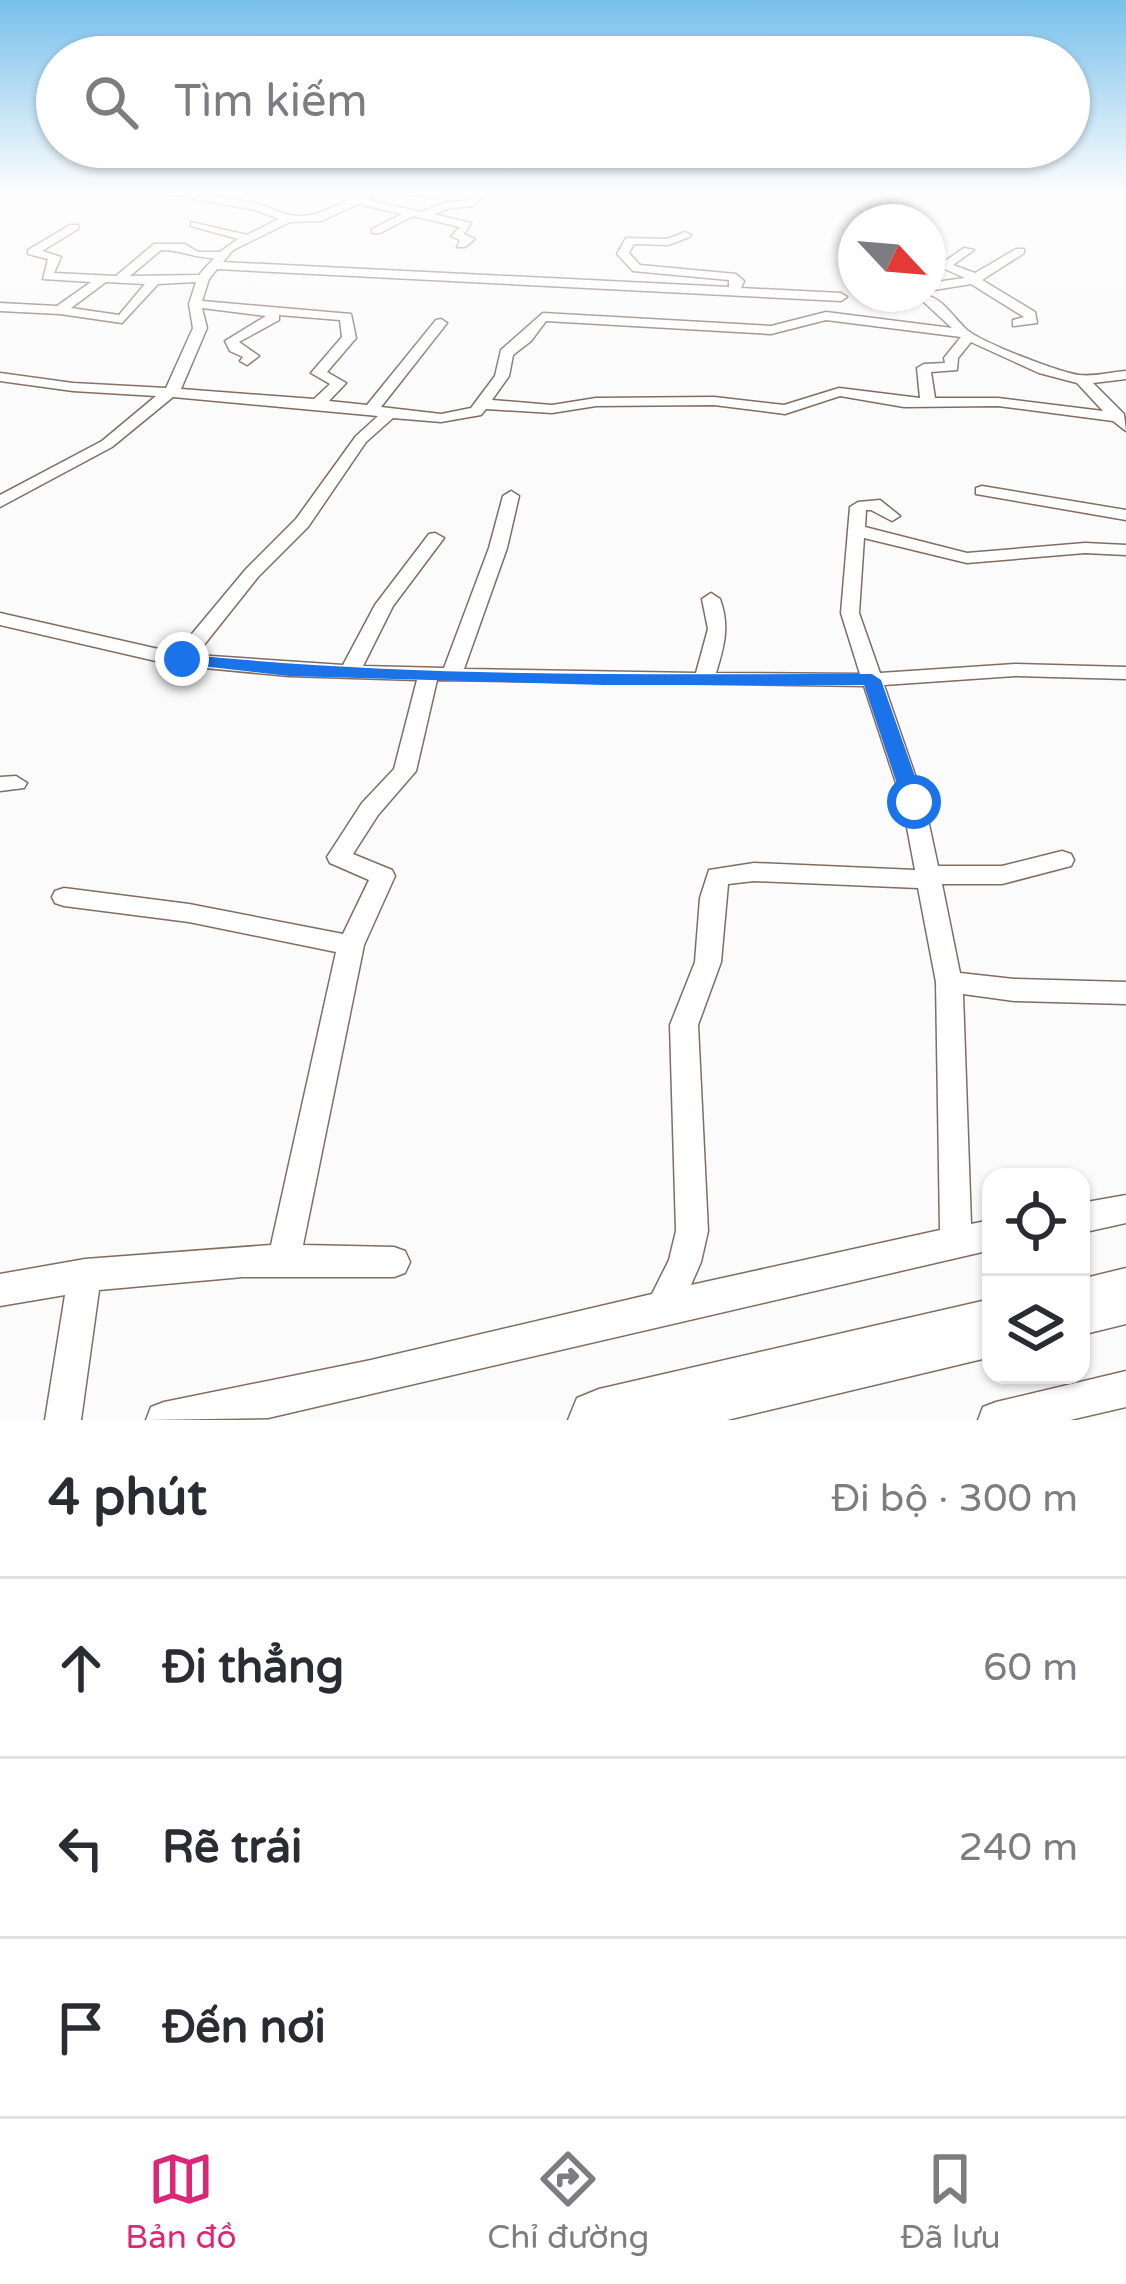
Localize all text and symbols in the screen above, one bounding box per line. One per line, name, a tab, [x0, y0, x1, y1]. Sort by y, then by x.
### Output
search box	[36, 36, 1090, 168]
icon: search	[78, 69, 144, 135]
text: Tìm kiếm	[174, 75, 368, 129]
north arrow	[838, 204, 946, 312]
route end	[155, 632, 209, 686]
route start	[887, 775, 941, 829]
map controls	[982, 1168, 1090, 1384]
button: locate	[982, 1168, 1090, 1276]
button: layers	[982, 1276, 1090, 1384]
text: 4 phút	[48, 1467, 207, 1529]
text: Đi bộ · 300 m	[831, 1475, 1078, 1522]
icon: ahead	[48, 1635, 114, 1701]
text: Đi thẳng	[162, 1641, 344, 1695]
text: 60 m	[983, 1644, 1078, 1691]
icon: left	[48, 1815, 114, 1881]
text: Rẽ trái	[162, 1821, 302, 1875]
text: 240 m	[959, 1824, 1078, 1871]
icon: arrive	[48, 1995, 114, 2061]
text: Đến nơi	[162, 2001, 326, 2055]
tab: Bản đồ	[125, 2146, 237, 2257]
tab: Chỉ đường	[487, 2146, 649, 2257]
tab: Đã lưu	[900, 2146, 1001, 2257]

